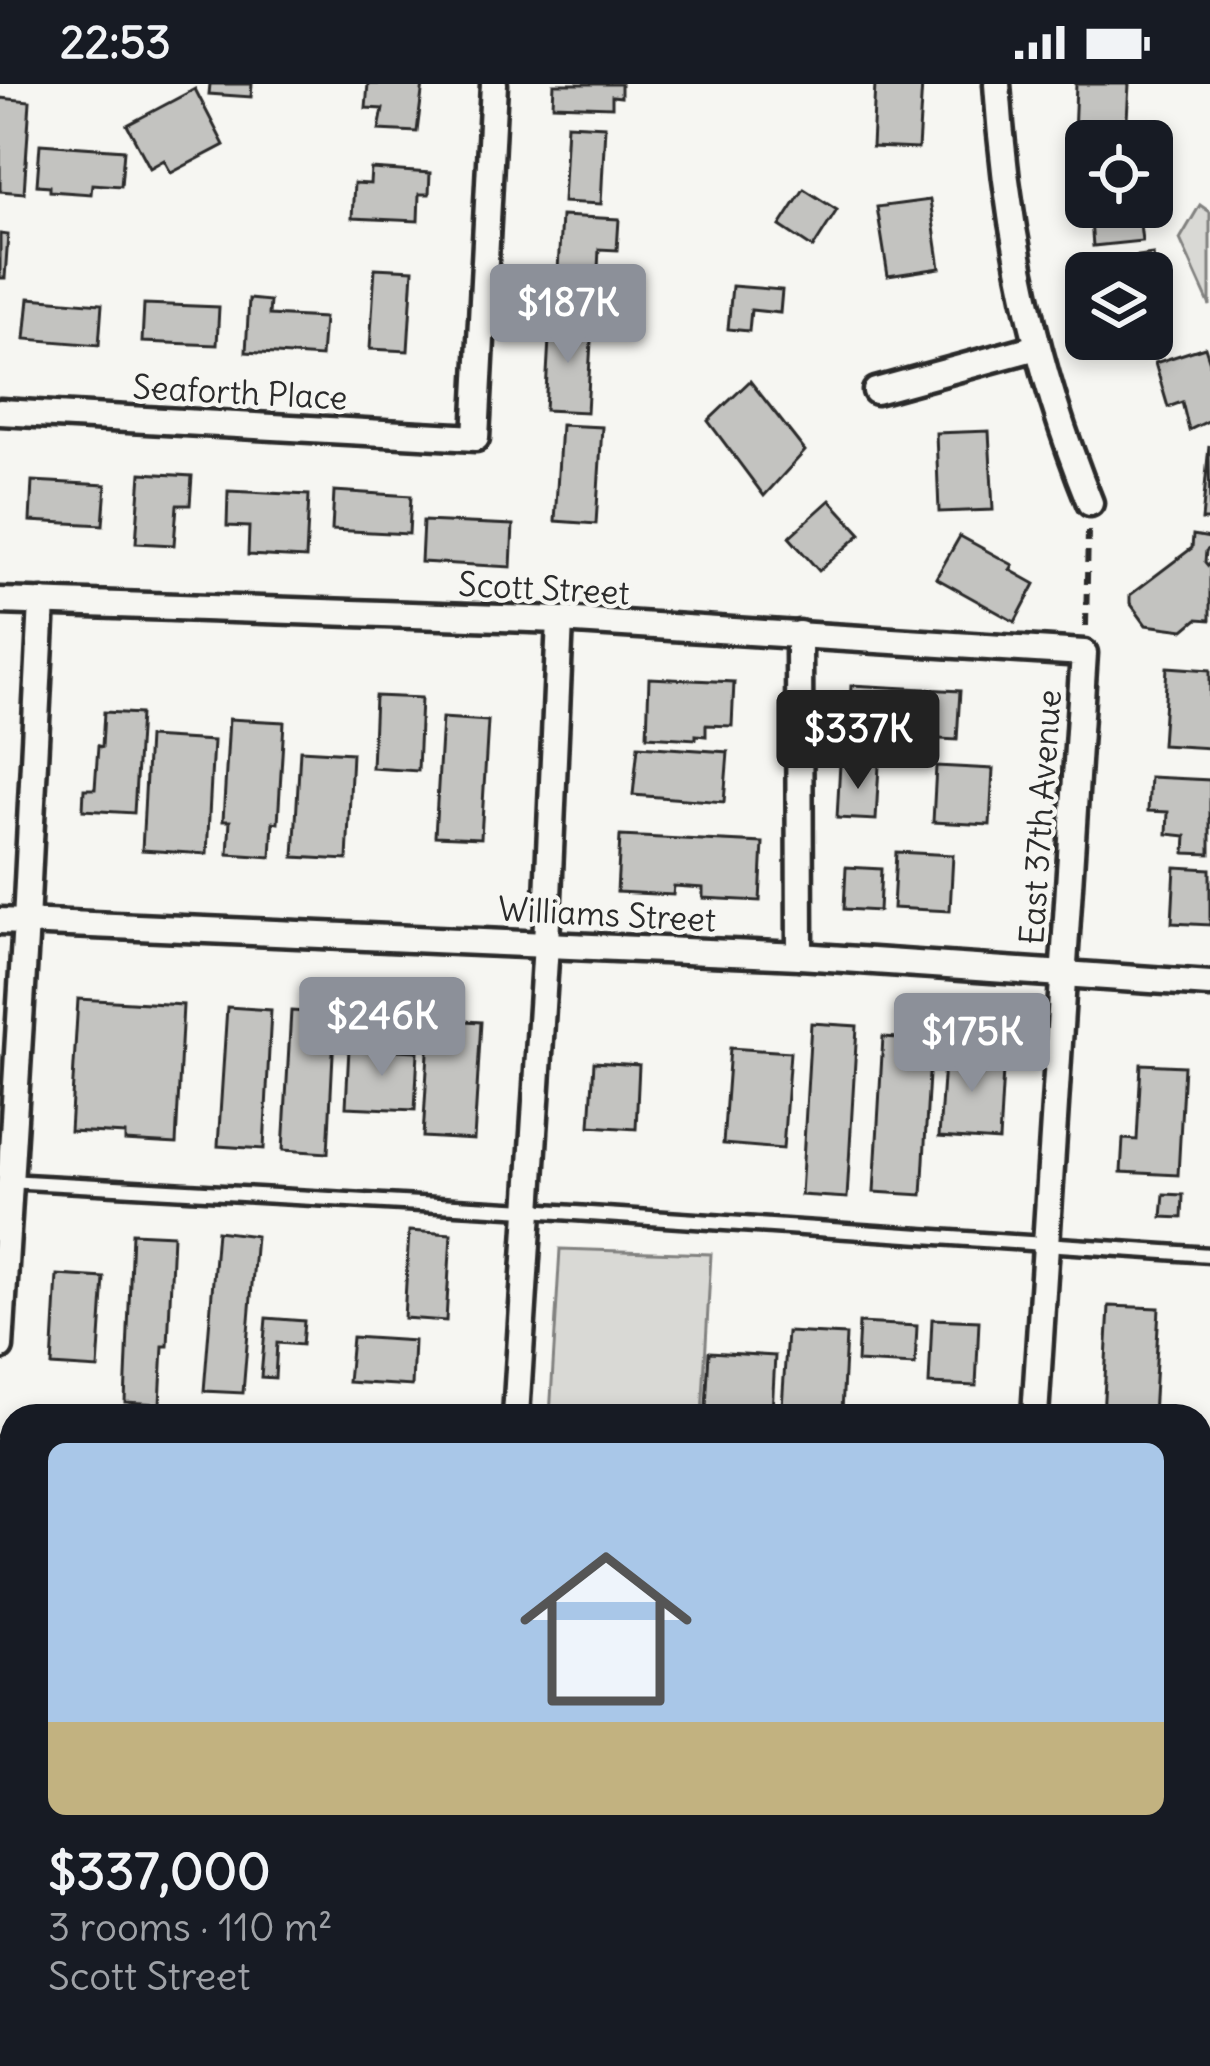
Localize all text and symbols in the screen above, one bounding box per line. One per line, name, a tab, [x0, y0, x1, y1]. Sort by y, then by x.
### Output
text: 22:53	[60, 14, 171, 70]
map controls	[1065, 120, 1173, 360]
button: locate	[1065, 120, 1173, 228]
button: layers	[1065, 252, 1173, 360]
pin: $187K	[484, 264, 652, 366]
text: $187K	[517, 278, 619, 327]
street label: Seaforth Place	[131, 365, 349, 419]
street label: Scott Street	[457, 563, 631, 613]
street label: East 37th Avenue	[1010, 688, 1070, 946]
pin: $337K	[774, 690, 942, 792]
text: $337K	[803, 704, 913, 753]
street label: Williams Street	[497, 887, 717, 941]
pin: $246K	[298, 977, 466, 1079]
text: $246K	[326, 991, 438, 1040]
pin: $175K	[888, 993, 1056, 1095]
text: $175K	[921, 1007, 1023, 1056]
icon: home	[498, 1521, 714, 1737]
text: $337,000	[48, 1839, 271, 1903]
text: 3 rooms · 110 m²	[48, 1903, 333, 1952]
text: Scott Street	[48, 1952, 251, 2001]

